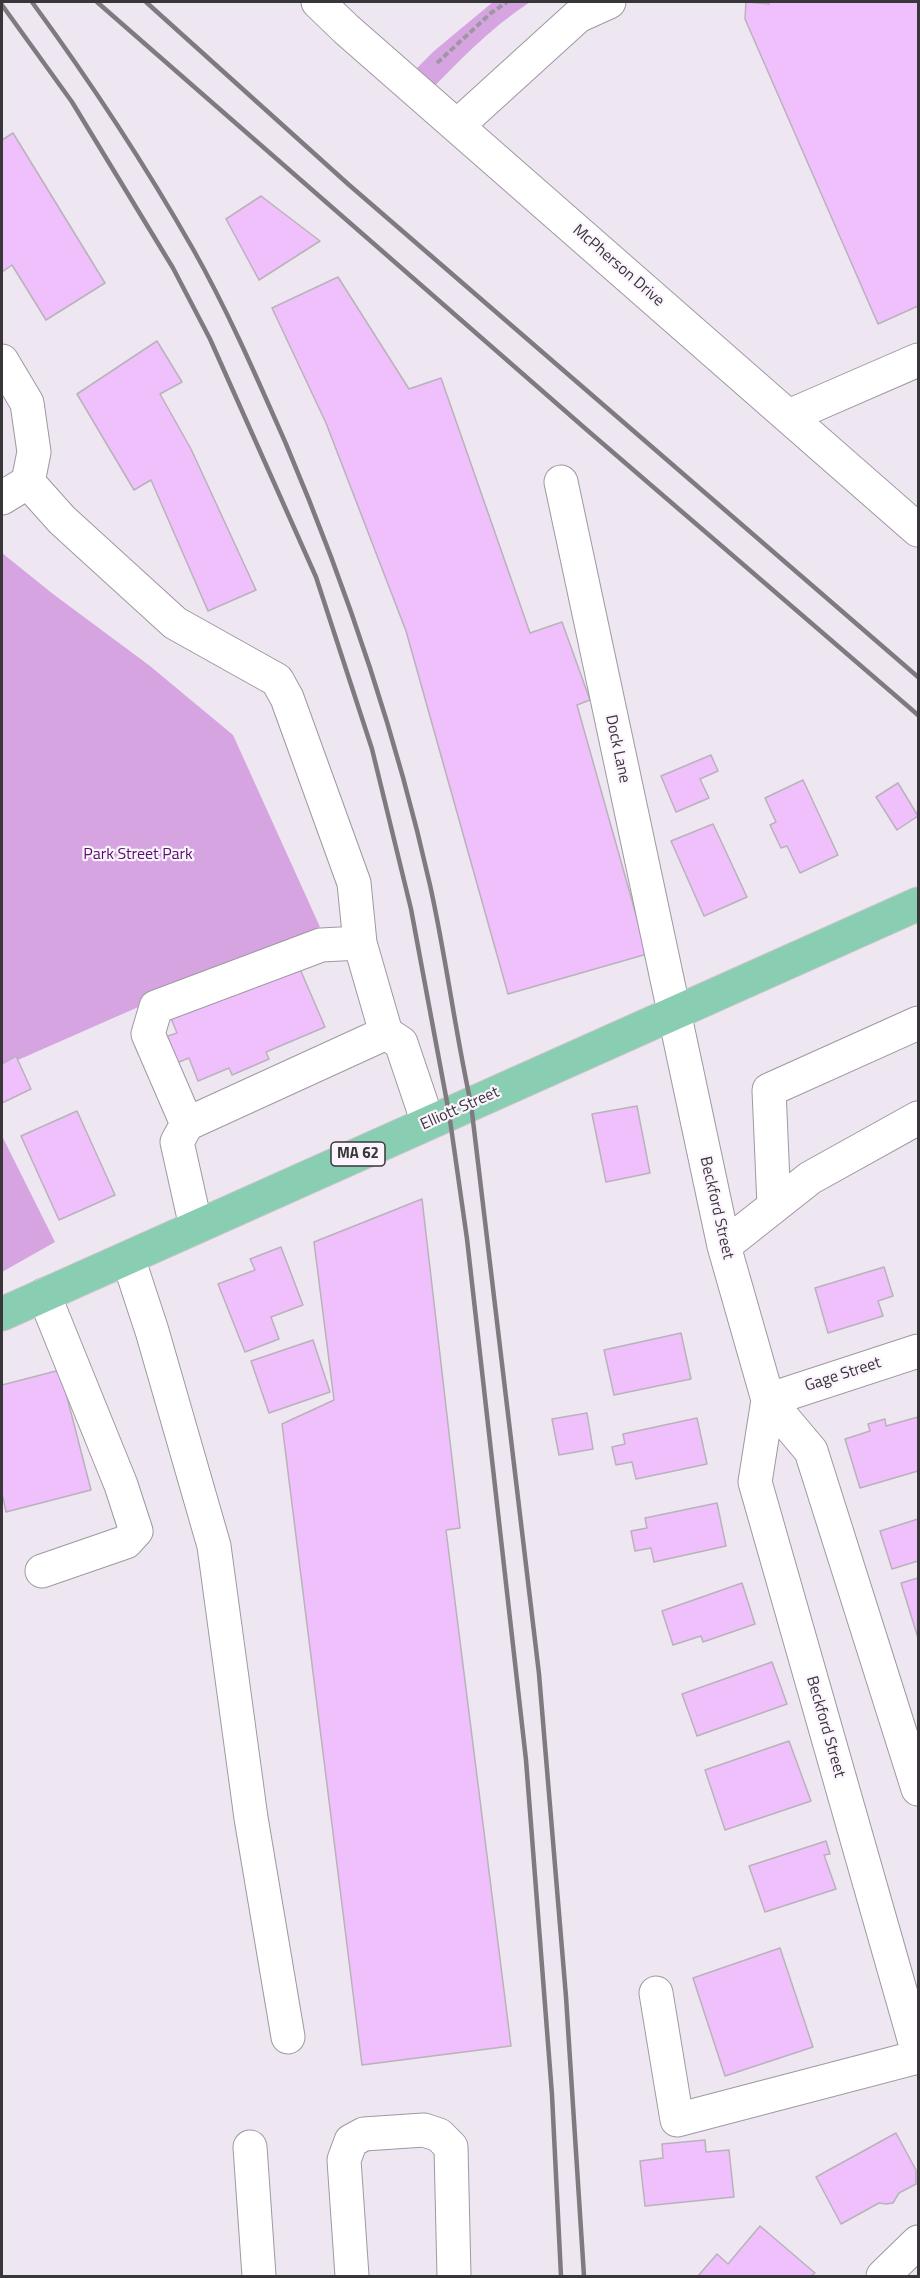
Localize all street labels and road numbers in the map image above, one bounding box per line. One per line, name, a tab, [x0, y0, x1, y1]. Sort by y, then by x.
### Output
street label: McPherson Drive	[568, 221, 668, 311]
street label: Dock Lane	[600, 713, 634, 785]
street label: Elliott Street	[418, 1083, 502, 1135]
road number: MA 62	[331, 1142, 385, 1166]
street label: Beckford Street	[695, 1155, 737, 1261]
street label: Gage Street	[802, 1354, 884, 1396]
street label: Beckford Street	[801, 1674, 849, 1780]

